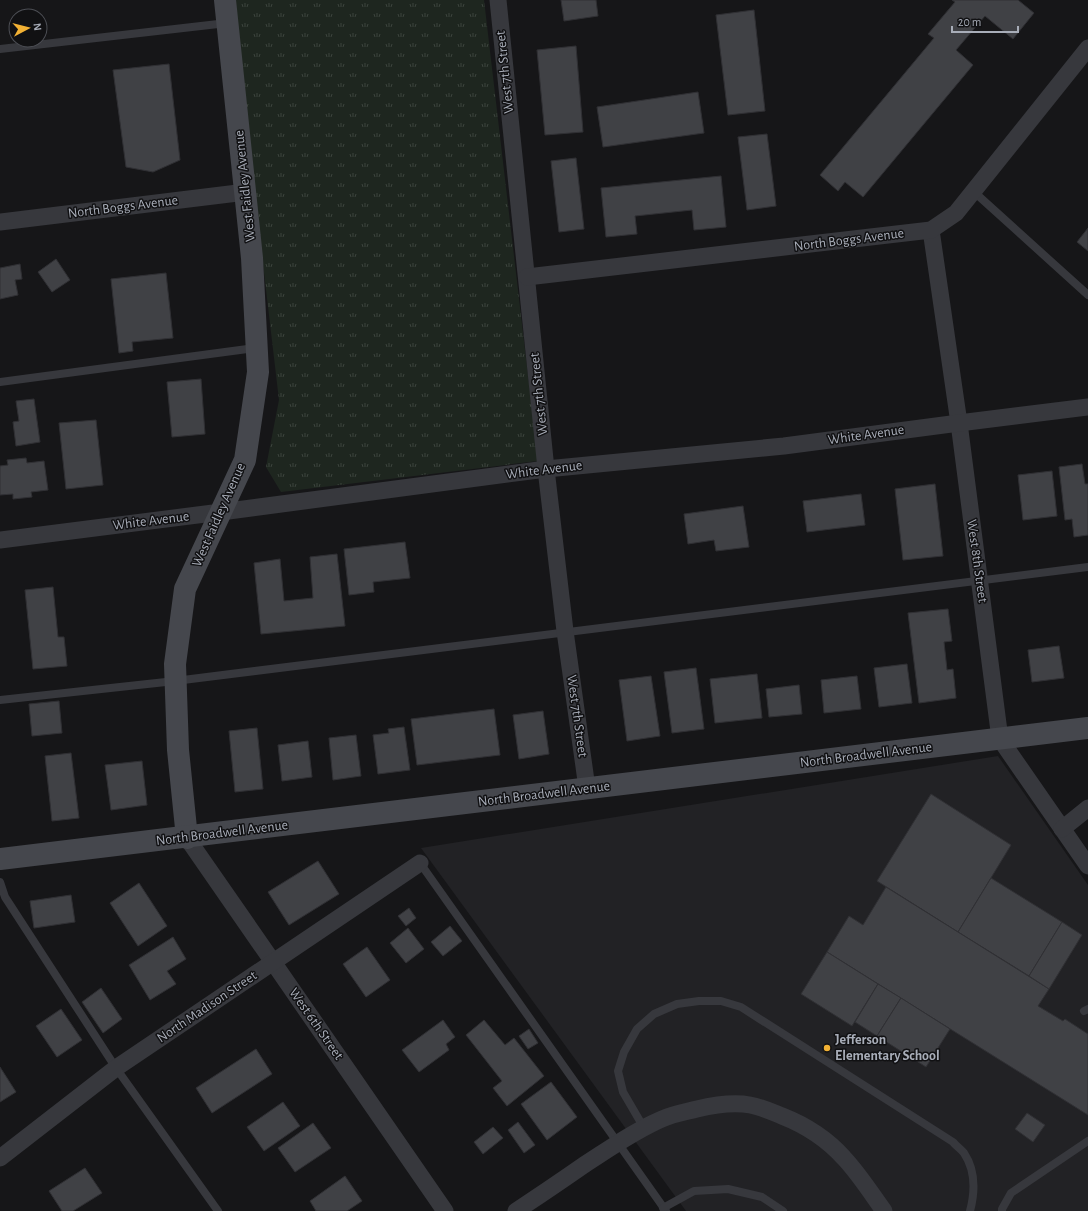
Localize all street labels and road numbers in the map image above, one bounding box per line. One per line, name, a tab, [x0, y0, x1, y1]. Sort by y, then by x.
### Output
street label: West 7th Street	[494, 29, 516, 114]
street label: West Faidley Avenue	[232, 130, 258, 242]
street label: North Boggs Avenue	[67, 193, 179, 221]
street label: North Boggs Avenue	[793, 226, 905, 254]
street label: West 7th Street	[528, 351, 550, 436]
street label: White Avenue	[827, 423, 905, 447]
street label: White Avenue	[505, 458, 583, 482]
street label: West Faidley Avenue	[190, 461, 248, 569]
street label: White Avenue	[112, 509, 190, 533]
street label: West 8th Street	[964, 518, 990, 604]
street label: West 7th Street	[564, 674, 590, 759]
street label: North Broadwell Avenue	[799, 740, 933, 770]
street label: North Broadwell Avenue	[477, 779, 611, 809]
street label: North Broadwell Avenue	[155, 818, 289, 848]
street label: North Madison Street	[155, 968, 260, 1046]
street label: West 6th Street	[286, 986, 346, 1063]

